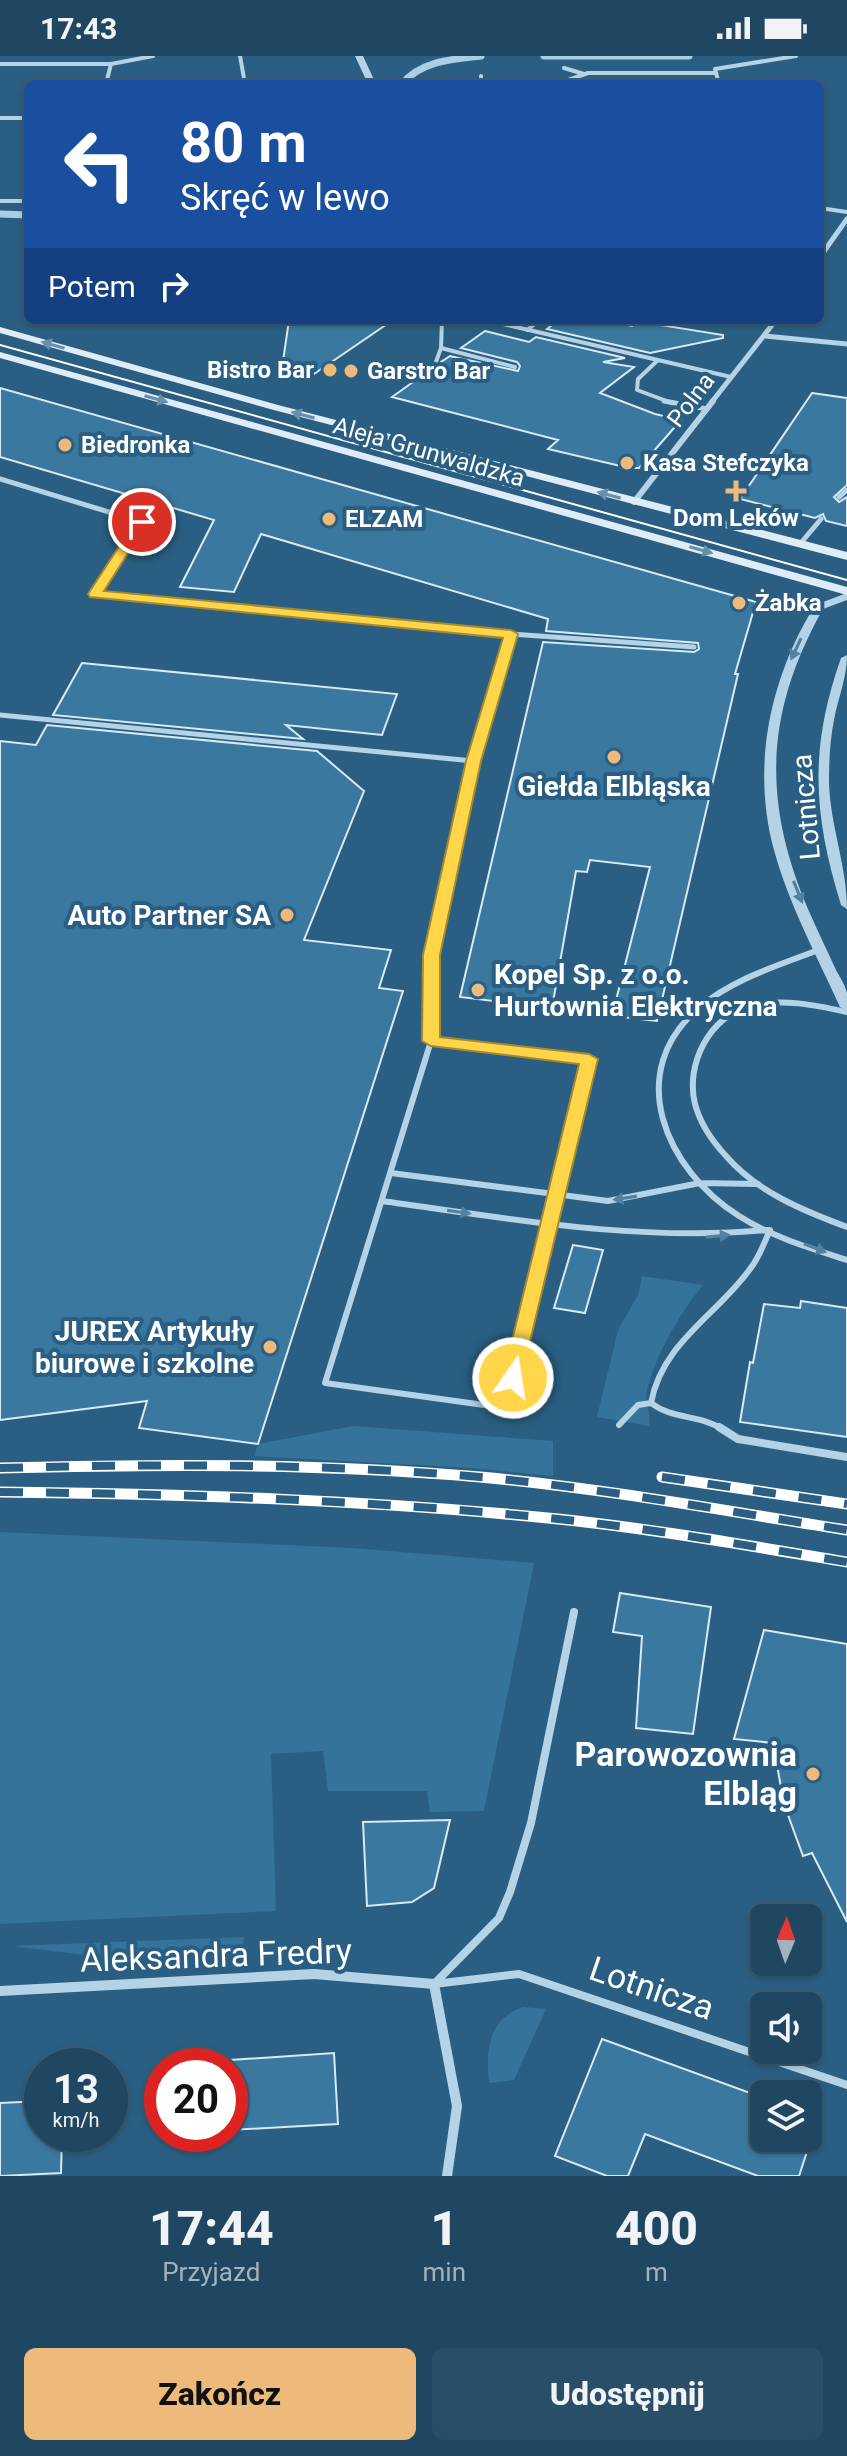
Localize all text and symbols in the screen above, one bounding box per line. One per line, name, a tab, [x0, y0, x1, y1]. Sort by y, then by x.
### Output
text: 17:43	[40, 11, 117, 46]
text: 80 m	[180, 110, 307, 176]
icon: left	[48, 112, 152, 216]
text: Skręć w lewo	[180, 177, 390, 219]
icon: right	[152, 264, 196, 308]
text: Potem	[48, 269, 136, 304]
one-way arrow	[40, 338, 65, 350]
place label: Bistro Bar	[207, 356, 314, 384]
place label: Garstro Bar	[367, 357, 491, 385]
marker: Bistro Bar	[321, 361, 339, 379]
marker: Garstro Bar	[342, 362, 360, 380]
street label: Polna	[662, 367, 720, 433]
one-way arrow	[144, 393, 169, 405]
one-way arrow	[290, 408, 315, 420]
street label: Aleja Grunwaldzka	[330, 411, 528, 493]
place label: Biedronka	[81, 431, 190, 459]
marker: Biedronka	[56, 436, 74, 454]
place label: Kasa Stefczyka	[643, 449, 809, 477]
marker: Kasa Stefczyka	[618, 454, 636, 472]
marker: Dom Leków	[727, 482, 745, 500]
pin	[108, 488, 176, 556]
one-way arrow	[596, 489, 621, 501]
icon: arrive	[120, 500, 164, 544]
place label: Dom Leków	[673, 504, 799, 532]
place label: ELZAM	[345, 505, 423, 533]
marker: ELZAM	[320, 510, 338, 528]
one-way arrow	[688, 545, 713, 557]
place label: Żabka	[755, 589, 822, 617]
marker: Żabka	[730, 594, 748, 612]
one-way arrow	[789, 638, 803, 661]
marker: Giełda Elbląska	[605, 748, 623, 766]
street label: Lotnicza	[785, 753, 827, 861]
place label: Giełda Elbląska	[517, 770, 711, 803]
one-way arrow	[791, 880, 804, 904]
place label: Auto Partner SA	[67, 899, 271, 932]
marker: Auto Partner SA	[278, 906, 296, 924]
place label: Kopel Sp. z o.o. Hurtownia Elektryczna	[494, 958, 778, 1023]
marker: Kopel Sp. z o.o. Hurtownia Elektryczna	[469, 981, 487, 999]
one-way arrow	[612, 1192, 637, 1205]
one-way arrow	[447, 1206, 472, 1219]
one-way arrow	[706, 1229, 731, 1242]
one-way arrow	[803, 1242, 827, 1255]
place label: JUREX Artykuły biurowe i szkolne	[35, 1315, 255, 1380]
position arrow	[471, 1336, 555, 1420]
marker: JUREX Artykuły biurowe i szkolne	[261, 1338, 279, 1356]
place label: Parowozownia Elbląg	[575, 1734, 797, 1813]
marker: Parowozownia Elbląg	[804, 1765, 822, 1783]
north arrow	[750, 1904, 822, 1976]
map controls	[750, 1904, 822, 2152]
street label: Aleksandra Fredry	[79, 1930, 353, 1980]
street label: Lotnicza	[584, 1948, 720, 2028]
button: sound	[750, 1992, 822, 2064]
speed limit sign: 20	[144, 2048, 248, 2152]
text: 13	[53, 2066, 99, 2113]
button: layers	[750, 2080, 822, 2152]
text: km/h	[53, 2108, 99, 2132]
text: 17:44	[149, 2200, 274, 2257]
text: 1	[430, 2200, 458, 2257]
text: 400	[615, 2200, 698, 2257]
text: Przyjazd	[162, 2257, 260, 2287]
text: min	[423, 2257, 466, 2287]
text: m	[645, 2257, 668, 2287]
button: Zakończ	[24, 2348, 416, 2440]
button: Udostępnij	[432, 2348, 823, 2440]

